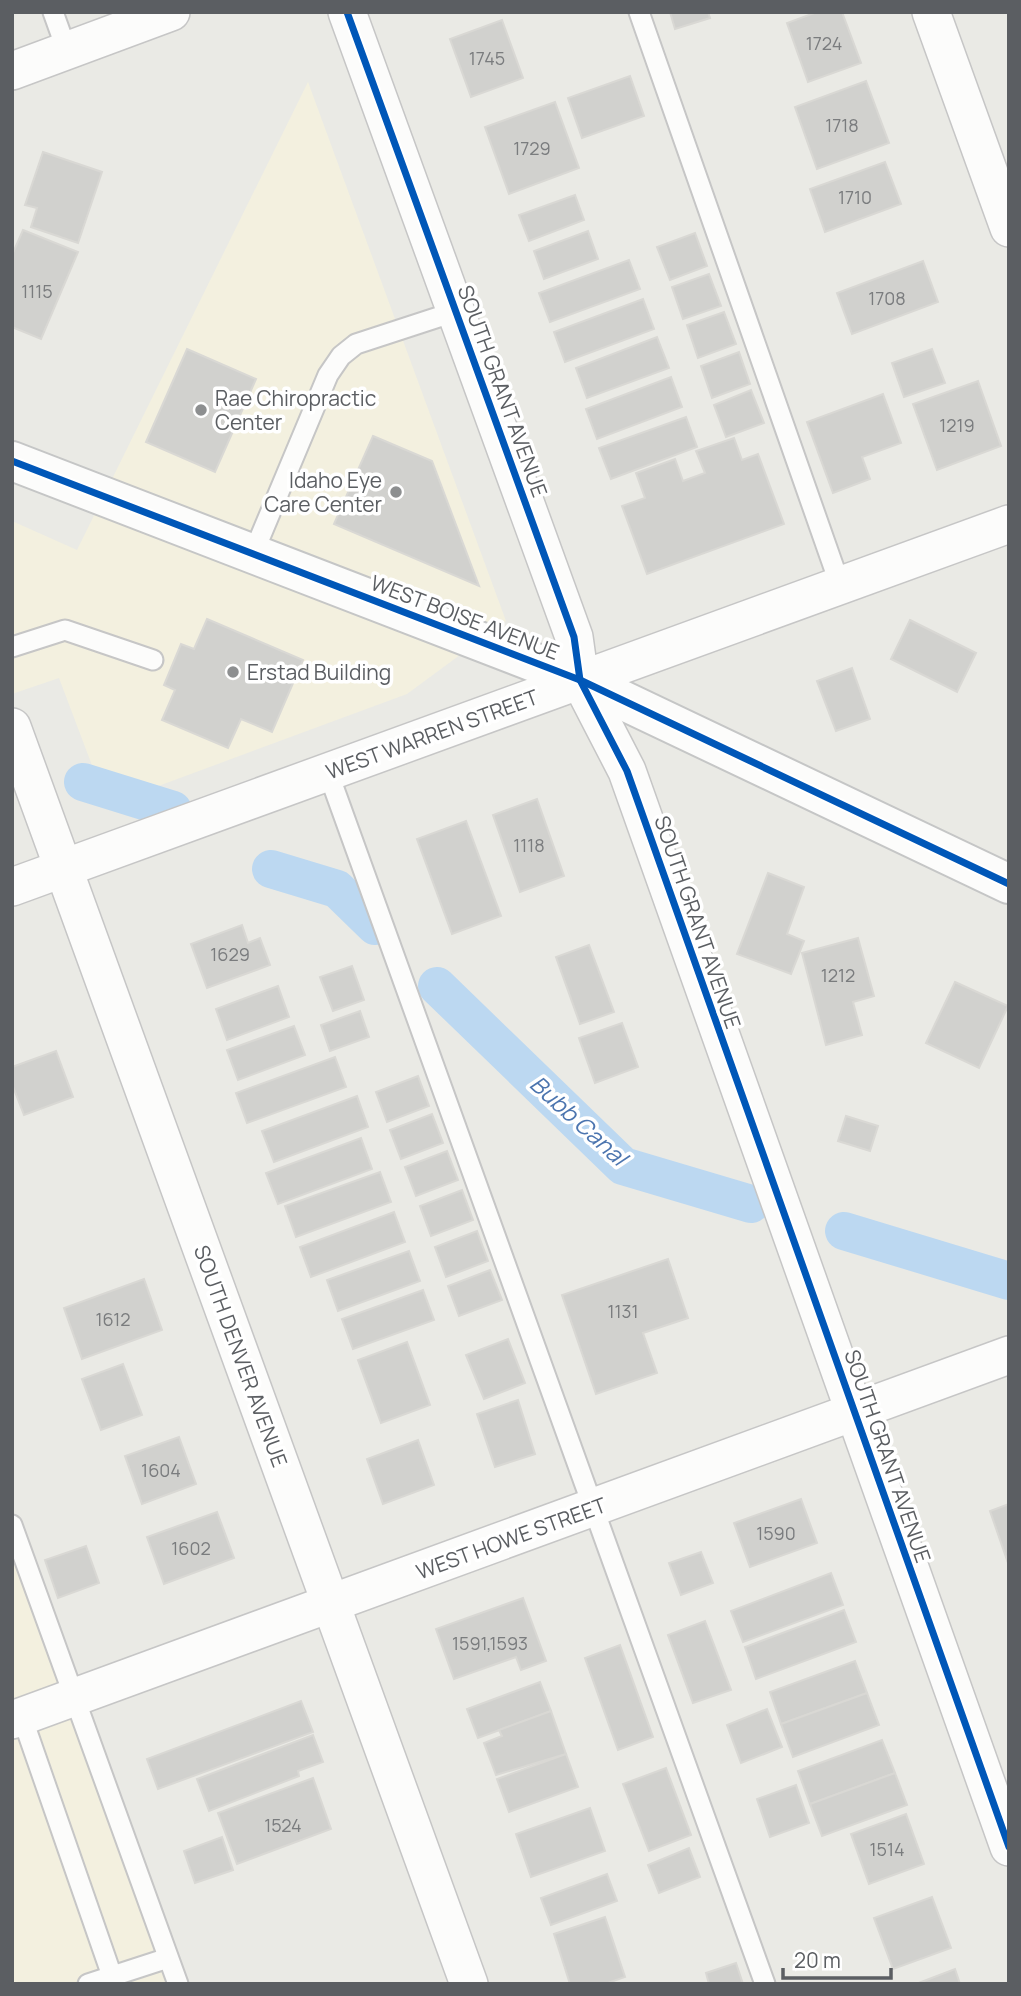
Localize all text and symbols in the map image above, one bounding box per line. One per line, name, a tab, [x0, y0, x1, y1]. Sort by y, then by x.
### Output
house number: 1724	[806, 31, 842, 55]
house number: 1745	[469, 46, 505, 70]
house number: 1718	[825, 113, 859, 137]
house number: 1729	[513, 136, 551, 160]
house number: 1710	[838, 185, 872, 209]
house number: 1115	[21, 279, 53, 303]
street label: SOUTH GRANT AVENUE	[452, 281, 554, 501]
house number: 1708	[868, 286, 906, 310]
place label: Rae Chiropractic Center	[215, 384, 376, 436]
marker: Rae Chiropractic Center	[193, 402, 209, 418]
house number: 1219	[939, 413, 975, 437]
place label: Idaho Eye Care Center	[264, 466, 382, 518]
marker: Idaho Eye Care Center	[388, 484, 404, 500]
street label: WEST BOISE AVENUE	[367, 568, 563, 666]
place label: Erstad Building	[247, 658, 391, 686]
marker: Erstad Building	[225, 664, 241, 680]
street label: WEST WARREN STREET	[322, 682, 542, 785]
street label: SOUTH GRANT AVENUE	[648, 812, 748, 1032]
house number: 1118	[513, 833, 545, 857]
house number: 1629	[210, 942, 250, 966]
house number: 1212	[821, 963, 855, 987]
water label: Bubb Canal	[523, 1068, 636, 1174]
street label: SOUTH DENVER AVENUE	[188, 1241, 294, 1471]
house number: 1131	[607, 1299, 639, 1323]
house number: 1612	[95, 1307, 131, 1331]
street label: SOUTH GRANT AVENUE	[838, 1346, 938, 1566]
house number: 1604	[141, 1458, 181, 1482]
street label: WEST HOWE STREET	[412, 1490, 610, 1585]
house number: 1590	[756, 1521, 796, 1545]
house number: 1602	[171, 1536, 211, 1560]
house number: 1591,1593	[452, 1631, 528, 1655]
house number: 1524	[264, 1813, 302, 1837]
house number: 1514	[869, 1837, 905, 1861]
scale bar	[783, 1937, 892, 1981]
text: 20 m	[794, 1946, 841, 1974]

